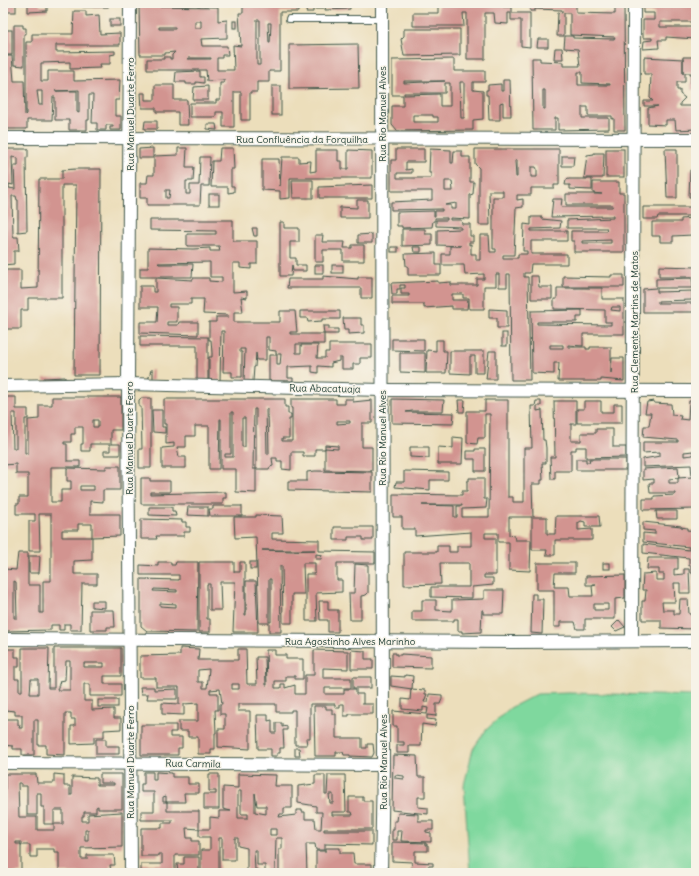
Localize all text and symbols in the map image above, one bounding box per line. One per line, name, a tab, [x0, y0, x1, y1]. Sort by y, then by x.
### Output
street label: Rua Manuel Duarte Ferro	[124, 57, 137, 171]
street label: Rua Rio Manuel Alves	[376, 66, 389, 162]
street label: Rua Confluência da Forquilha	[236, 133, 368, 146]
street label: Rua Clemente Martins de Matos	[628, 250, 641, 393]
street label: Rua Manuel Duarte Ferro	[123, 381, 136, 495]
street label: Rua Abacatuaja	[289, 381, 361, 396]
street label: Rua Rio Manuel Alves	[376, 390, 389, 486]
street label: Rua Agostinho Alves Marinho	[285, 635, 416, 648]
street label: Rua Manuel Duarte Ferro	[124, 705, 137, 819]
street label: Rua Rio Manuel Alves	[377, 714, 390, 810]
street label: Rua Carmila	[165, 757, 221, 770]

